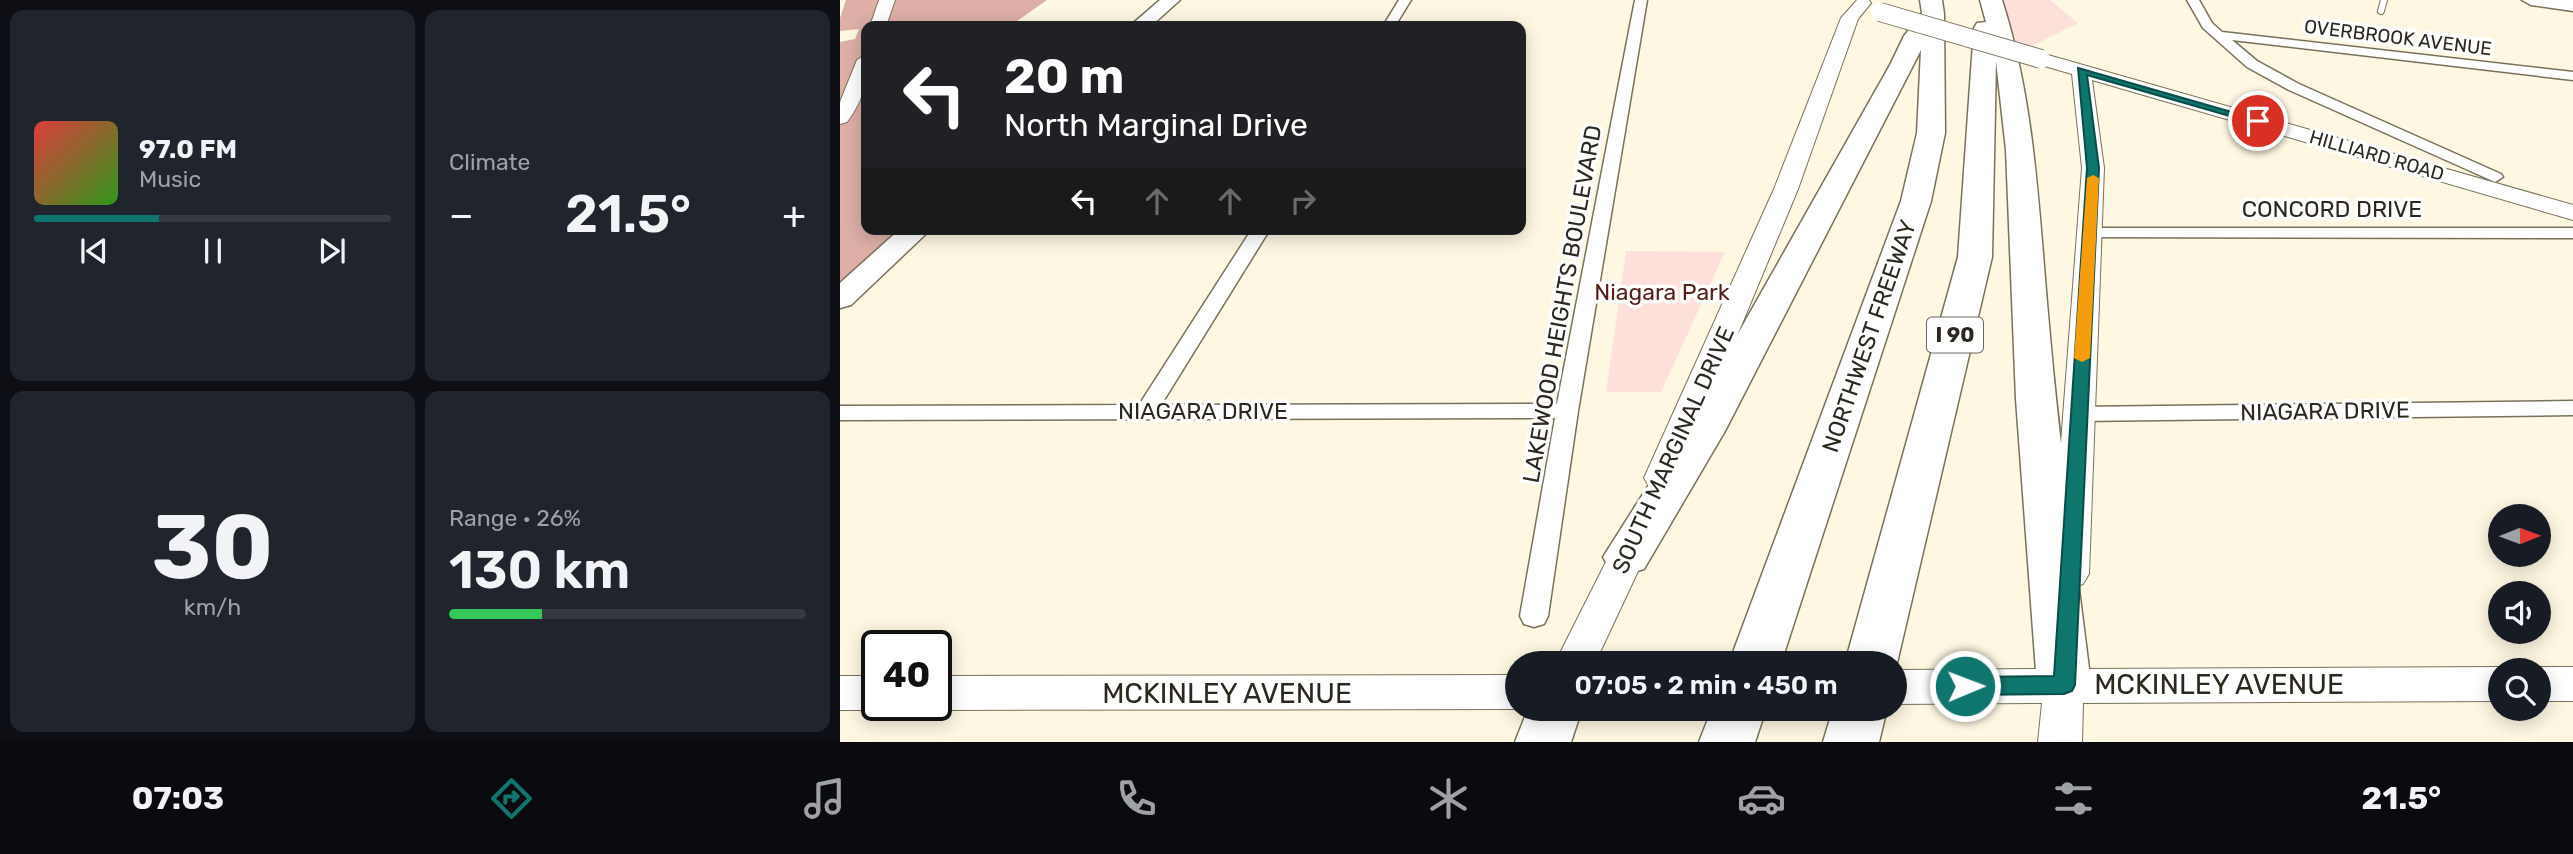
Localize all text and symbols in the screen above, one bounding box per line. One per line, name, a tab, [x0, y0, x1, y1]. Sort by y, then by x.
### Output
street label: OVERBROOK AVENUE	[2303, 15, 2493, 60]
text: 20 m	[1004, 47, 1125, 105]
icon: left	[889, 49, 980, 140]
pin	[2228, 91, 2288, 151]
icon: arrive	[2239, 102, 2277, 140]
text: North Marginal Drive	[1004, 106, 1308, 144]
street label: LAKEWOOD HEIGHTS BOULEVARD	[1517, 123, 1607, 485]
street label: HILLIARD ROAD	[2307, 125, 2447, 186]
text: 97.0 FM	[139, 134, 237, 165]
text: Climate	[449, 148, 530, 176]
text: Music	[139, 165, 201, 193]
icon: left	[1065, 182, 1103, 220]
icon: ahead	[1138, 182, 1176, 220]
icon: ahead	[1211, 182, 1249, 220]
icon: right	[1284, 182, 1322, 220]
text: 21.5°	[565, 183, 691, 245]
text: −	[449, 192, 474, 238]
text: +	[782, 192, 806, 238]
street label: CONCORD DRIVE	[2242, 195, 2422, 223]
street label: NORTHWEST FREEWAY	[1816, 216, 1922, 456]
icon: previous	[75, 232, 113, 270]
icon: pause	[194, 232, 232, 270]
icon: next	[313, 232, 351, 270]
park label: Niagara Park	[1594, 278, 1730, 306]
road number: I 90	[1927, 318, 1983, 352]
street label: SOUTH MARGINAL DRIVE	[1606, 322, 1740, 578]
street label: NIAGARA DRIVE	[2240, 396, 2410, 426]
street label: NIAGARA DRIVE	[1118, 397, 1288, 425]
text: 30	[152, 493, 273, 601]
text: Range · 26%	[449, 504, 581, 532]
north arrow	[2488, 504, 2552, 567]
map controls	[2488, 504, 2551, 721]
text: 130 km	[449, 539, 630, 601]
button: sound	[2488, 581, 2551, 644]
text: km/h	[184, 593, 241, 621]
speed limit sign: 40	[861, 630, 952, 721]
position arrow	[1928, 649, 2002, 723]
button: search	[2488, 658, 2551, 721]
street label: MCKINLEY AVENUE	[2094, 668, 2344, 701]
text: 07:05 · 2 min · 450 m	[1574, 670, 1838, 701]
street label: MCKINLEY AVENUE	[1102, 677, 1352, 710]
icon: directions	[487, 774, 536, 823]
icon: music	[800, 774, 849, 823]
icon: phone	[1112, 774, 1161, 823]
icon: climate	[1424, 774, 1473, 823]
icon: car	[1737, 774, 1786, 823]
icon: filters	[2049, 774, 2098, 823]
text: 07:03	[132, 779, 224, 817]
text: 21.5°	[2362, 779, 2441, 817]

